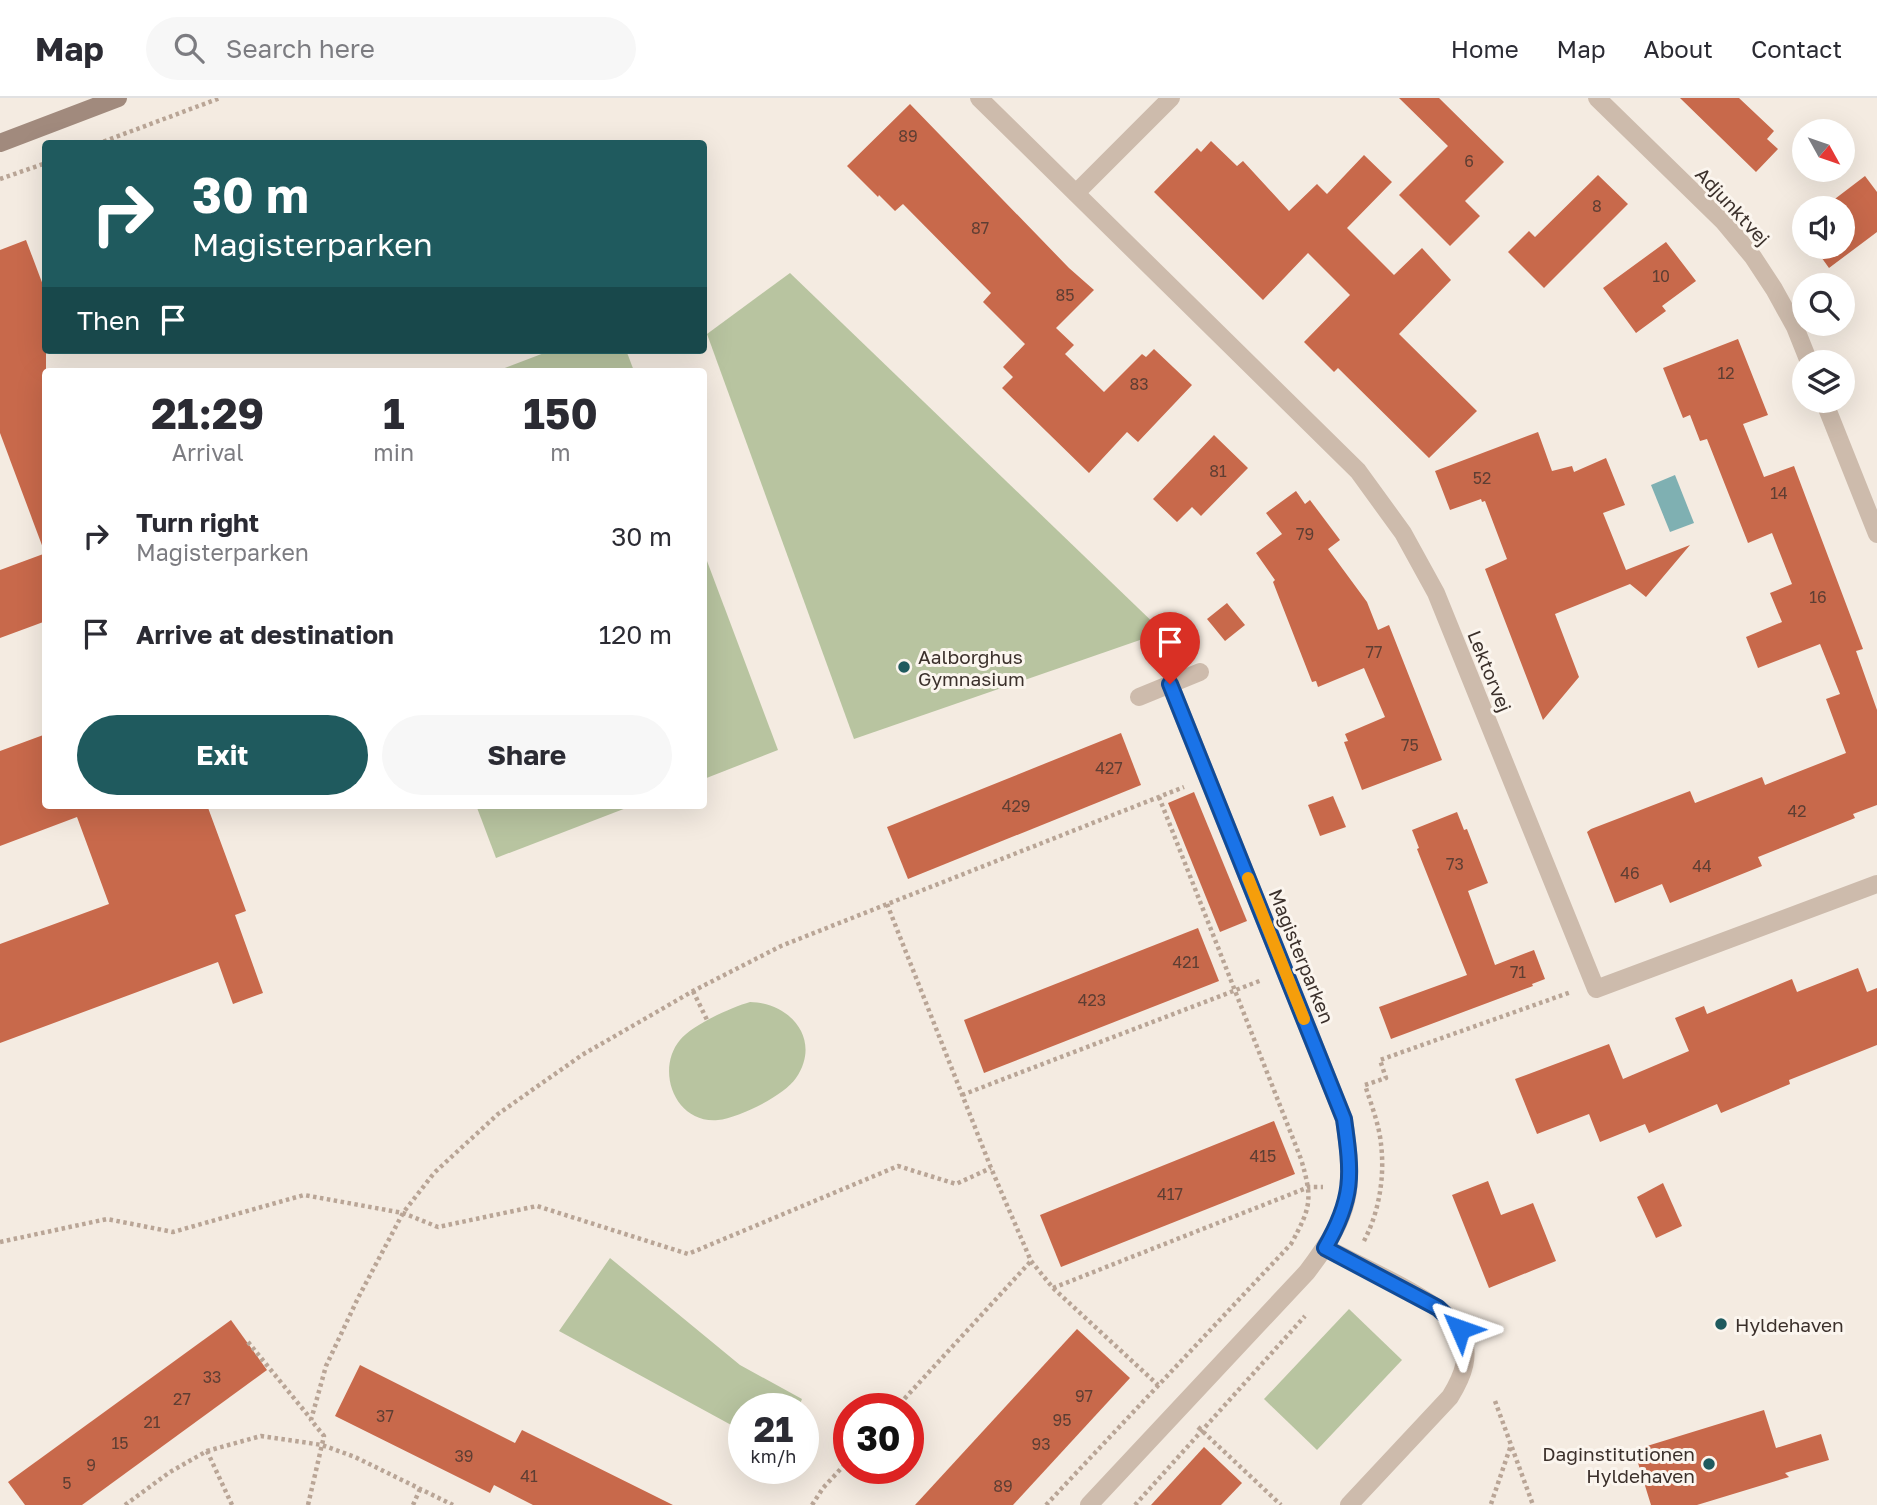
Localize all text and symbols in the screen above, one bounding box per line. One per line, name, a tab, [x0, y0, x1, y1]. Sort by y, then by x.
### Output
search box	[146, 17, 636, 80]
text: Map	[35, 29, 104, 68]
icon: search	[170, 29, 208, 67]
text: Search here	[226, 33, 375, 64]
text: Home	[1451, 34, 1519, 63]
text: Map	[1557, 34, 1606, 63]
text: About	[1644, 34, 1713, 63]
text: Contact	[1751, 34, 1842, 63]
north arrow	[1792, 119, 1855, 182]
map controls	[1792, 119, 1855, 413]
house number: 89	[898, 126, 918, 146]
house number: 6	[1464, 151, 1474, 171]
street label: Adjunktvej	[1691, 162, 1775, 250]
text: 30 m	[192, 165, 309, 224]
icon: right	[77, 168, 168, 259]
house number: 8	[1592, 196, 1602, 216]
button: sound	[1792, 196, 1855, 259]
house number: 87	[971, 218, 989, 238]
text: Magisterparken	[192, 225, 433, 263]
house number: 10	[1652, 266, 1670, 286]
button: search	[1792, 273, 1855, 336]
house number: 85	[1055, 285, 1075, 305]
icon: arrive	[154, 301, 192, 339]
text: Then	[77, 305, 140, 336]
button: layers	[1792, 350, 1855, 413]
house number: 12	[1717, 363, 1735, 383]
house number: 83	[1129, 374, 1149, 394]
text: 21:29	[151, 388, 264, 438]
text: 1	[383, 388, 405, 438]
text: 150	[523, 388, 598, 438]
text: Arrival	[172, 438, 244, 466]
text: min	[373, 438, 414, 466]
text: m	[550, 438, 571, 466]
house number: 81	[1209, 461, 1227, 481]
house number: 52	[1473, 468, 1491, 488]
house number: 14	[1770, 483, 1788, 503]
text: Turn right	[136, 507, 259, 538]
icon: right	[77, 517, 115, 555]
text: 30 m	[611, 521, 672, 552]
house number: 79	[1296, 524, 1314, 544]
text: Magisterparken	[136, 538, 309, 566]
house number: 16	[1809, 587, 1827, 607]
pin	[1140, 612, 1200, 684]
icon: arrive	[77, 615, 115, 653]
text: Arrive at destination	[136, 619, 394, 650]
text: 120 m	[599, 619, 672, 650]
icon: arrive	[1151, 623, 1189, 661]
street label: Lektorvej	[1463, 627, 1517, 715]
house number: 77	[1366, 642, 1382, 662]
place label: Aalborghus Gymnasium	[918, 645, 1025, 690]
marker: Aalborghus Gymnasium	[896, 659, 912, 675]
button: Exit	[77, 715, 368, 795]
button: Share	[382, 715, 672, 795]
house number: 75	[1401, 735, 1419, 755]
house number: 427	[1095, 758, 1123, 778]
house number: 429	[1002, 796, 1030, 816]
house number: 42	[1787, 801, 1807, 821]
house number: 73	[1446, 854, 1464, 874]
house number: 44	[1692, 856, 1712, 876]
house number: 46	[1620, 863, 1640, 883]
street label: Magisterparken	[1265, 885, 1339, 1027]
house number: 421	[1173, 952, 1200, 972]
house number: 71	[1510, 962, 1526, 982]
house number: 423	[1078, 990, 1106, 1010]
house number: 415	[1250, 1146, 1276, 1166]
house number: 417	[1157, 1184, 1183, 1204]
position arrow	[1423, 1292, 1497, 1366]
place label: Hyldehaven	[1735, 1313, 1844, 1336]
marker: Hyldehaven	[1713, 1316, 1729, 1332]
house number: 33	[203, 1367, 221, 1387]
house number: 97	[1075, 1386, 1093, 1406]
house number: 27	[173, 1389, 191, 1409]
speed limit sign: 30	[833, 1393, 924, 1484]
house number: 37	[376, 1406, 394, 1426]
text: 21	[754, 1408, 793, 1450]
house number: 95	[1053, 1410, 1071, 1430]
house number: 21	[143, 1412, 161, 1432]
house number: 15	[111, 1433, 129, 1453]
house number: 93	[1031, 1434, 1051, 1454]
place label: Daginstitutionen Hyldehaven	[1542, 1442, 1695, 1487]
text: km/h	[751, 1445, 796, 1467]
house number: 39	[454, 1446, 474, 1466]
house number: 9	[86, 1455, 96, 1475]
marker: Daginstitutionen Hyldehaven	[1701, 1456, 1717, 1472]
house number: 41	[520, 1466, 538, 1486]
house number: 5	[62, 1473, 72, 1493]
house number: 89	[993, 1476, 1013, 1496]

